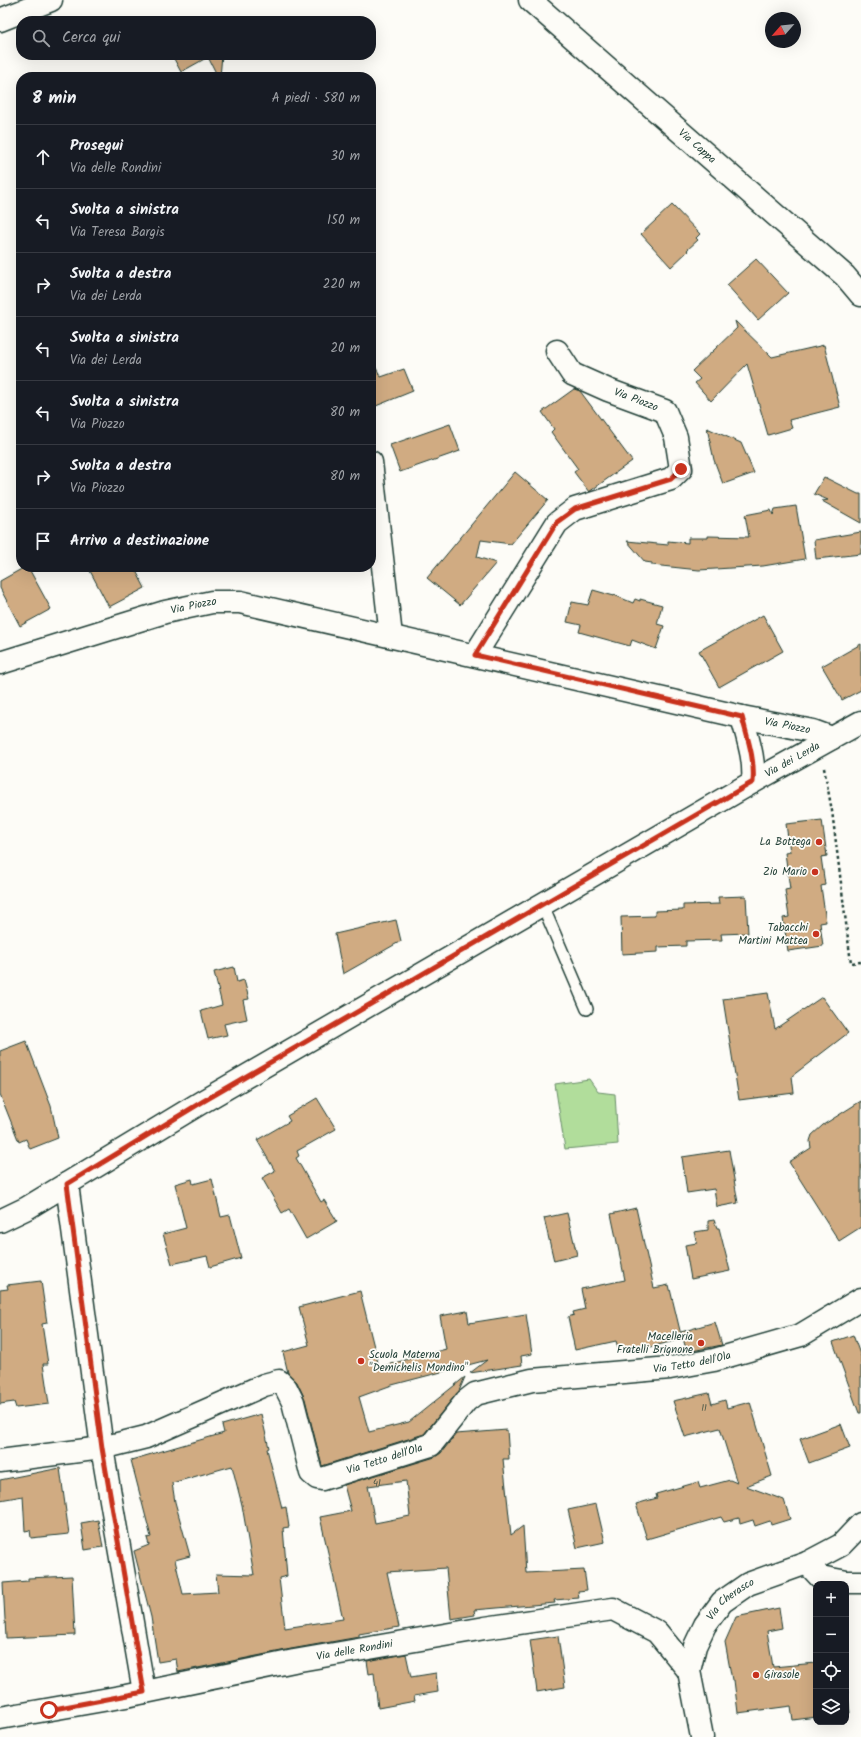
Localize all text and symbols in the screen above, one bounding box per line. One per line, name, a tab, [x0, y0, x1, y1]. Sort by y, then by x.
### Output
north arrow	[765, 12, 801, 48]
search box	[16, 16, 376, 60]
text: Cerca qui	[62, 26, 120, 50]
icon: search	[30, 27, 52, 49]
text: 8 min	[32, 85, 76, 112]
text: A piedi · 580 m	[272, 88, 360, 109]
street label: Via Cappa	[674, 125, 720, 168]
text: Prosegui	[70, 134, 123, 158]
icon: ahead	[32, 146, 54, 168]
text: 30 m	[331, 146, 360, 167]
text: Via delle Rondini	[70, 158, 161, 179]
text: Svolta a sinistra	[70, 198, 179, 222]
icon: left	[32, 210, 54, 232]
text: 150 m	[327, 210, 360, 231]
text: Via Teresa Bargis	[70, 222, 165, 243]
text: Svolta a destra	[70, 262, 171, 286]
icon: right	[32, 274, 54, 296]
text: 220 m	[323, 274, 360, 295]
text: Via dei Lerda	[70, 286, 142, 307]
text: Svolta a sinistra	[70, 326, 179, 350]
icon: left	[32, 338, 54, 360]
text: 20 m	[330, 338, 360, 359]
text: Via dei Lerda	[70, 350, 142, 371]
street label: Via Piozzo	[611, 383, 661, 417]
text: Svolta a sinistra	[70, 390, 179, 414]
icon: left	[32, 402, 54, 424]
text: 80 m	[330, 402, 360, 423]
text: Via Piozzo	[70, 414, 125, 435]
text: Svolta a destra	[70, 454, 171, 478]
route end	[672, 460, 690, 478]
icon: right	[32, 466, 54, 488]
text: 80 m	[330, 466, 360, 487]
text: Via Piozzo	[70, 478, 125, 499]
text: Arrivo a destinazione	[70, 529, 209, 553]
icon: arrive	[32, 530, 54, 552]
street label: Via Piozzo	[169, 593, 216, 620]
street label: Via Piozzo	[763, 713, 812, 739]
street label: Via dei Lerda	[762, 737, 824, 783]
place label: La Bottega	[760, 833, 811, 851]
marker: La Bottega	[814, 837, 824, 847]
place label: Zio Mario	[763, 863, 807, 881]
marker: Zio Mario	[810, 867, 820, 877]
place label: Tabacchi Martini Mattea	[738, 919, 808, 950]
marker: Tabacchi Martini Mattea	[811, 929, 821, 939]
place label: Macelleria Fratelli Brignone	[617, 1328, 693, 1359]
marker: Macelleria Fratelli Brignone	[696, 1338, 706, 1348]
place label: Scuola Materna "Demichelis Mondino"	[369, 1346, 469, 1377]
street label: Via Tetto dell'Ola	[652, 1347, 733, 1378]
marker: Scuola Materna "Demichelis Mondino"	[356, 1356, 366, 1366]
house number: 11	[701, 1401, 707, 1416]
street label: Via Tetto dell'Ola	[344, 1439, 425, 1480]
house number: 41	[373, 1476, 381, 1491]
street label: Via Cherasco	[702, 1574, 757, 1624]
map controls	[813, 1581, 849, 1725]
button: +	[813, 1581, 849, 1617]
button: −	[813, 1617, 849, 1653]
street label: Via delle Rondini	[315, 1635, 395, 1666]
button: locate	[813, 1653, 849, 1689]
place label: Girasole	[764, 1666, 800, 1684]
marker: Girasole	[751, 1670, 761, 1680]
button: layers	[813, 1689, 849, 1725]
route start	[40, 1701, 58, 1719]

